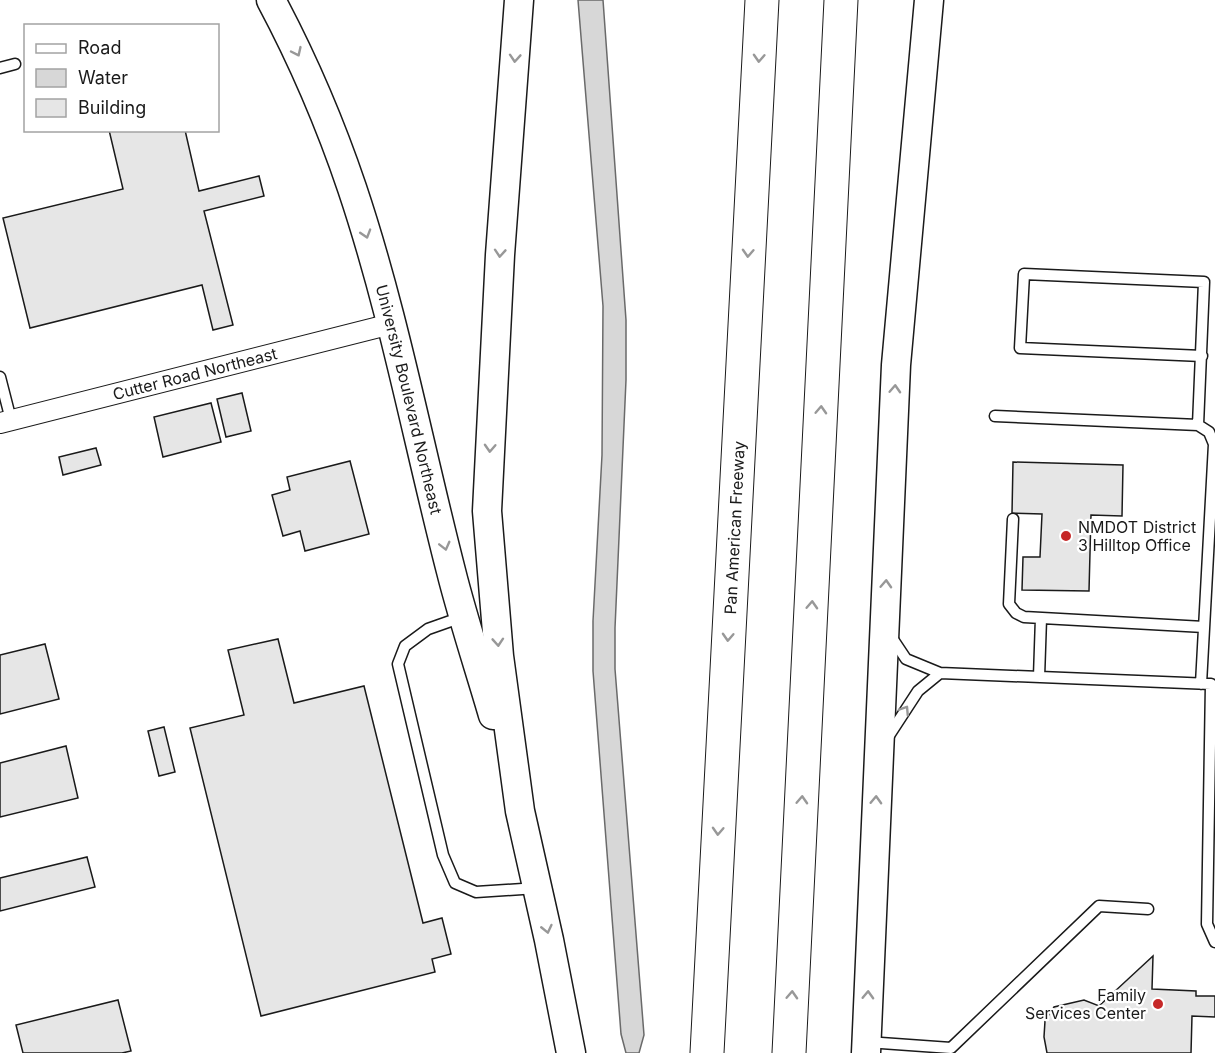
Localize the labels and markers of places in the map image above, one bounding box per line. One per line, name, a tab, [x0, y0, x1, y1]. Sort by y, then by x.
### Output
place label: NMDOT District 3 Hilltop Office	[1078, 517, 1196, 555]
marker: NMDOT District 3 Hilltop Office	[1059, 529, 1073, 543]
place label: Family Services Center	[1025, 985, 1146, 1023]
marker: Family Services Center	[1151, 997, 1165, 1011]

